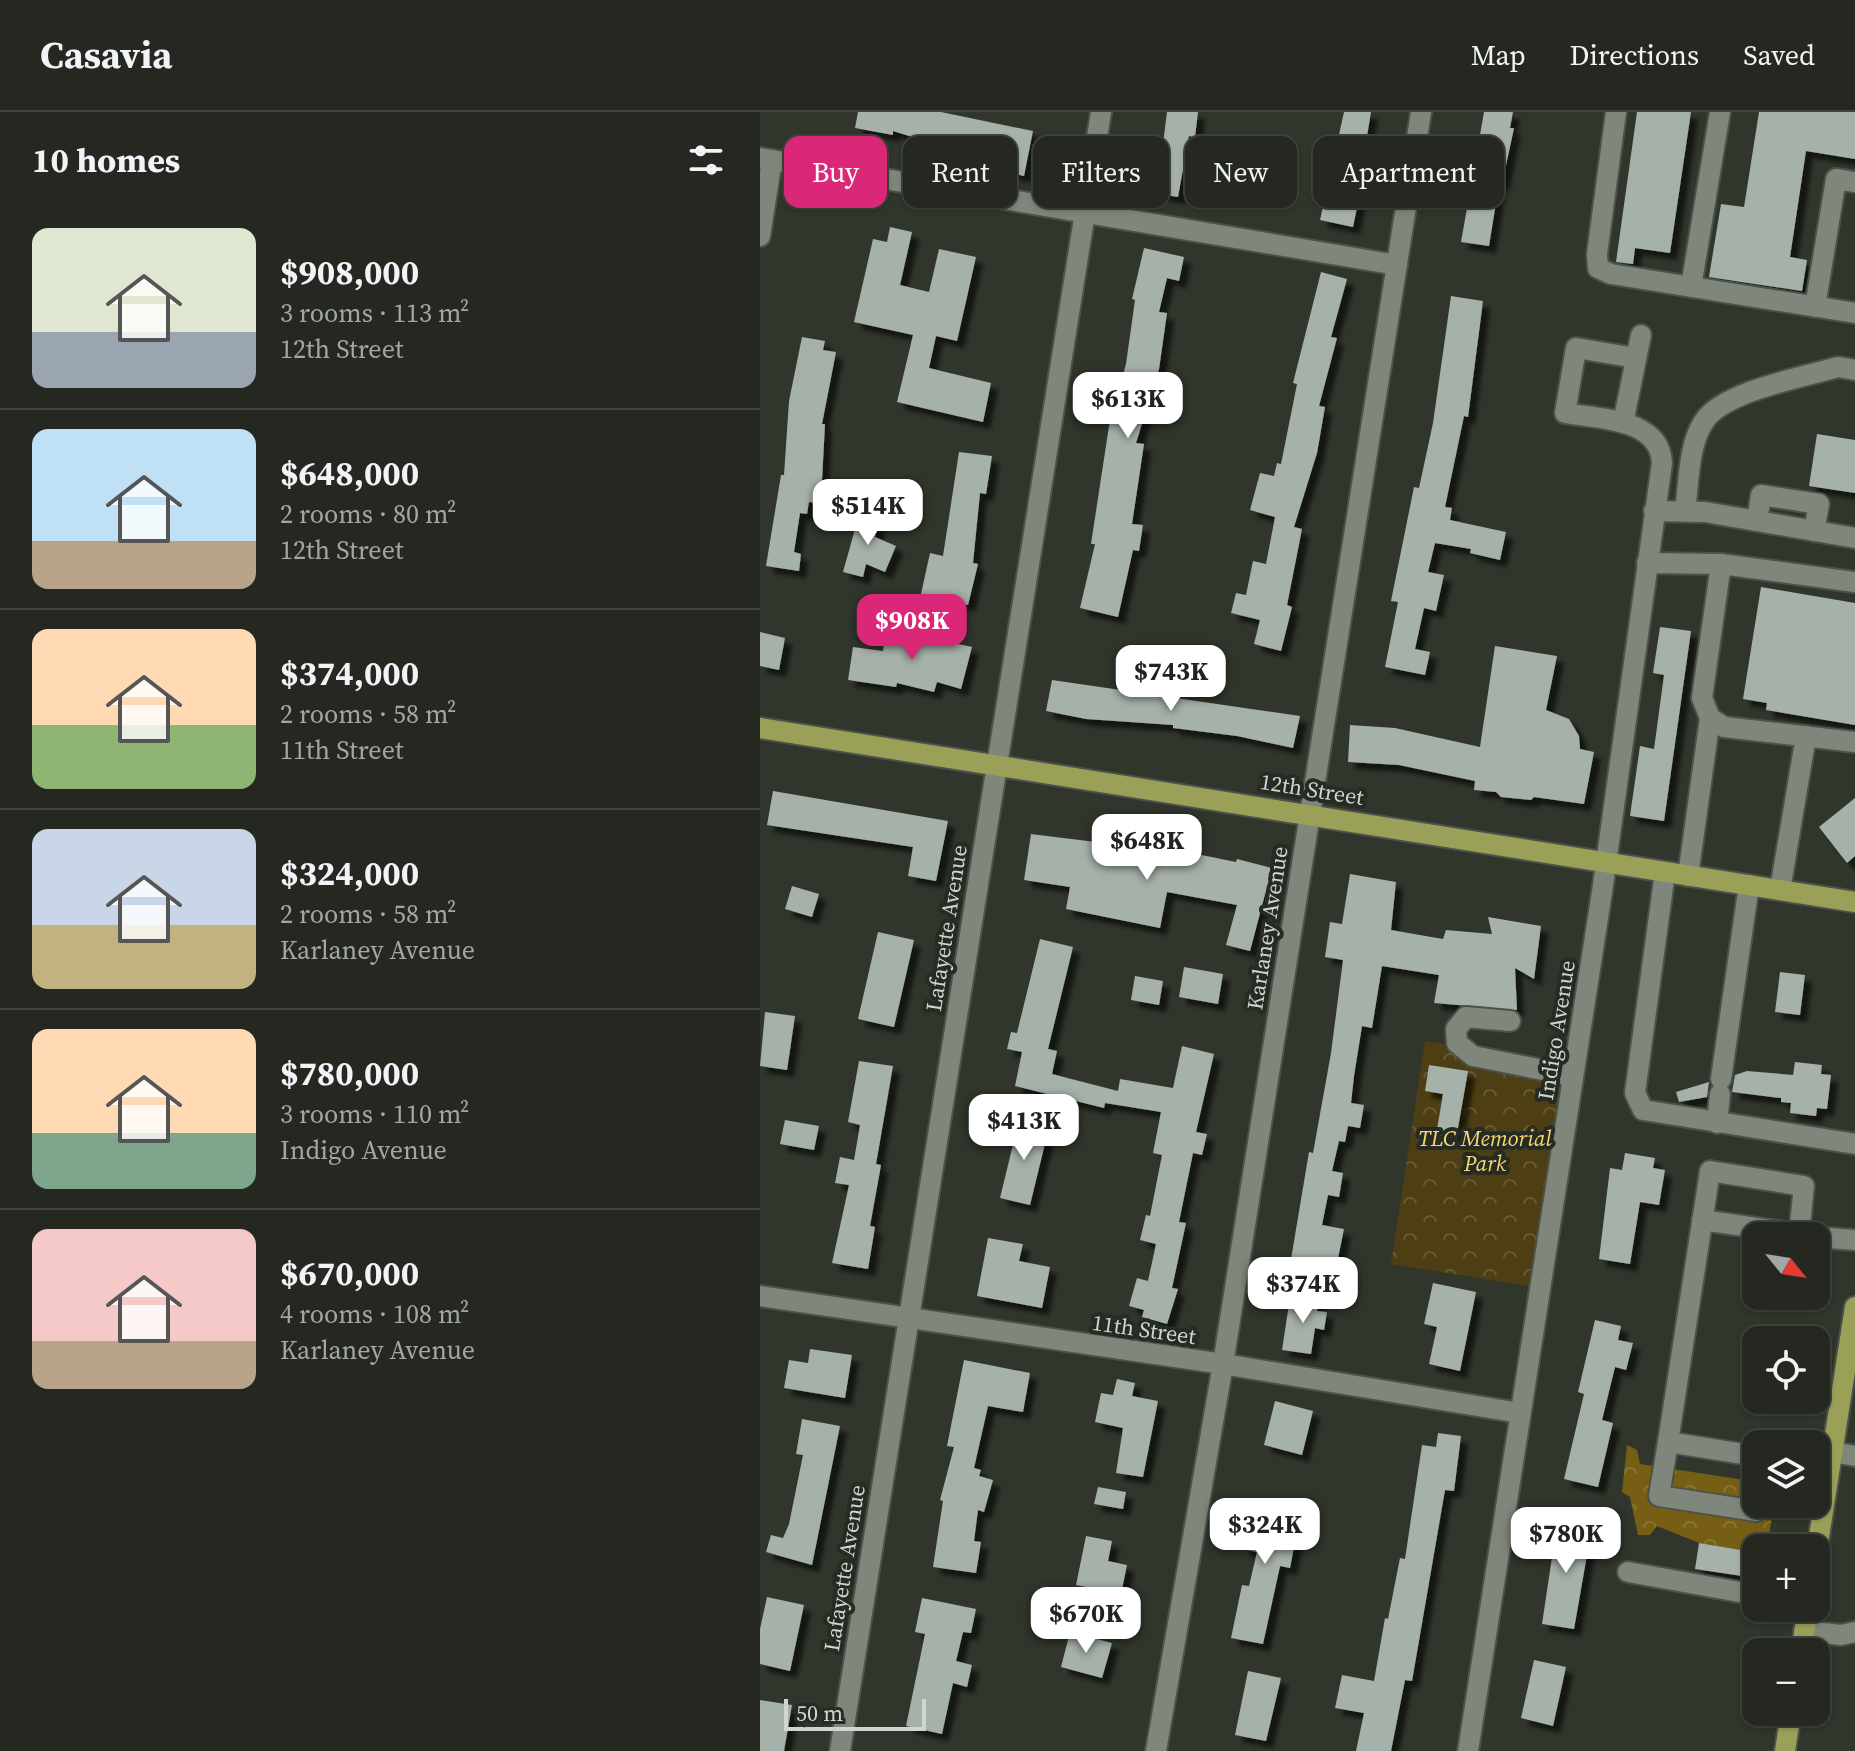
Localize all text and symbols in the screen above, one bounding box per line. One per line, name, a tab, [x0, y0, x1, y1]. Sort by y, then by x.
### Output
text: Casavia	[40, 29, 172, 81]
text: Map	[1471, 36, 1526, 74]
text: Directions	[1570, 36, 1699, 74]
text: Saved	[1743, 36, 1815, 74]
chip: Buy	[784, 136, 887, 208]
chip: Rent	[903, 136, 1017, 208]
chip: Filters	[1033, 136, 1169, 208]
chip: New	[1185, 136, 1297, 208]
chip: Apartment	[1313, 136, 1504, 208]
text: 10 homes	[32, 137, 180, 183]
icon: filters	[684, 138, 728, 182]
text: $908,000	[280, 249, 419, 295]
icon: home	[96, 260, 192, 356]
text: 3 rooms · 113 m²	[280, 295, 469, 331]
text: 12th Street	[280, 331, 403, 367]
pin: $613K	[1072, 372, 1184, 440]
text: $613K	[1091, 380, 1165, 416]
text: $648,000	[280, 450, 419, 496]
icon: home	[96, 461, 192, 557]
pin: $514K	[812, 479, 924, 547]
text: $514K	[831, 487, 905, 523]
text: 2 rooms · 80 m²	[280, 496, 456, 532]
text: 12th Street	[280, 532, 403, 568]
pin: $908K	[856, 594, 968, 662]
text: $908K	[875, 602, 949, 638]
pin: $743K	[1115, 645, 1227, 713]
text: $374,000	[280, 650, 419, 696]
text: $743K	[1134, 653, 1208, 689]
icon: home	[96, 661, 192, 757]
text: 2 rooms · 58 m²	[280, 696, 456, 732]
text: 11th Street	[280, 732, 403, 768]
street label: 12th Street	[1258, 766, 1367, 812]
pin: $648K	[1091, 814, 1203, 882]
text: $648K	[1110, 822, 1184, 858]
street label: Lafayette Avenue	[918, 843, 974, 1013]
street label: Karlaney Avenue	[1239, 844, 1295, 1012]
text: $324,000	[280, 850, 419, 896]
icon: home	[96, 861, 192, 957]
text: 2 rooms · 58 m²	[280, 896, 456, 932]
text: Karlaney Avenue	[280, 932, 475, 968]
street label: Indigo Avenue	[1530, 958, 1582, 1102]
text: $780,000	[280, 1050, 419, 1096]
icon: home	[96, 1061, 192, 1157]
pin: $413K	[968, 1094, 1080, 1162]
text: 3 rooms · 110 m²	[280, 1096, 469, 1132]
text: $413K	[987, 1102, 1061, 1138]
park label: TLC Memorial Park	[1418, 1123, 1553, 1178]
text: Indigo Avenue	[280, 1132, 447, 1168]
north arrow	[1742, 1222, 1830, 1310]
map controls	[1742, 1222, 1830, 1726]
text: $670,000	[280, 1250, 419, 1296]
pin: $374K	[1247, 1257, 1359, 1325]
icon: home	[96, 1261, 192, 1357]
text: $374K	[1266, 1265, 1340, 1301]
text: 4 rooms · 108 m²	[280, 1296, 469, 1332]
street label: 11th Street	[1090, 1307, 1199, 1351]
button: locate	[1742, 1326, 1830, 1414]
text: Karlaney Avenue	[280, 1332, 475, 1368]
button: layers	[1742, 1430, 1830, 1518]
street label: Lafayette Avenue	[816, 1483, 872, 1653]
pin: $324K	[1209, 1498, 1321, 1566]
text: $324K	[1228, 1506, 1302, 1542]
pin: $780K	[1510, 1507, 1622, 1575]
text: $780K	[1529, 1515, 1603, 1551]
button: +	[1742, 1534, 1830, 1622]
pin: $670K	[1030, 1587, 1142, 1655]
text: $670K	[1049, 1595, 1123, 1631]
button: −	[1742, 1638, 1830, 1726]
scale bar	[784, 1695, 926, 1731]
text: 50 m	[796, 1698, 843, 1728]

